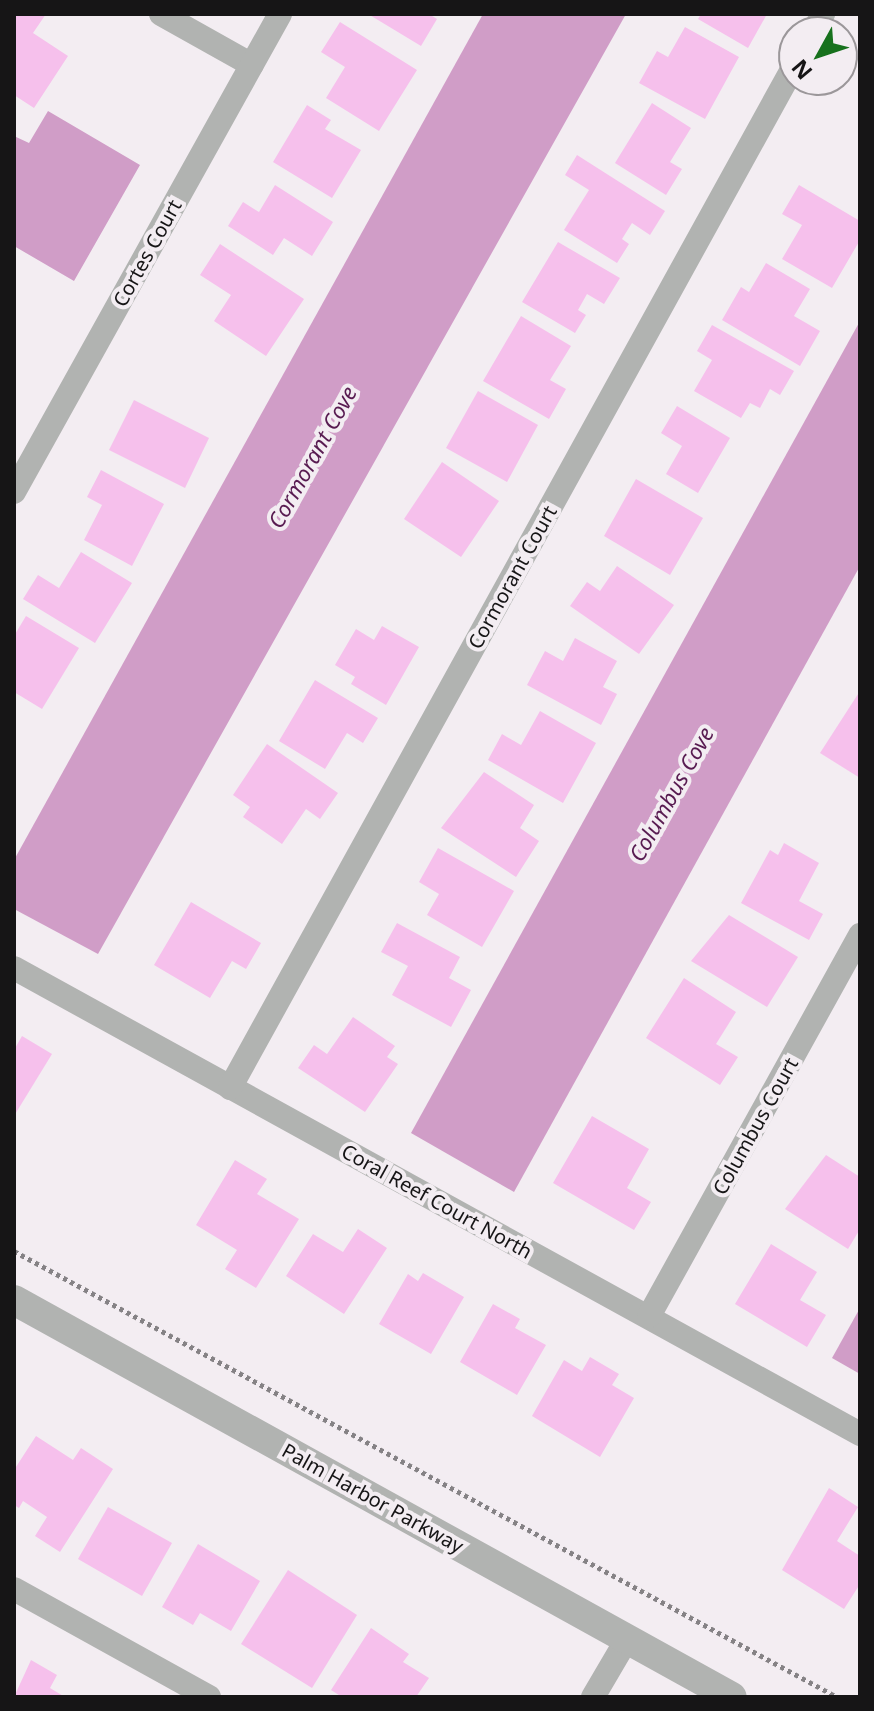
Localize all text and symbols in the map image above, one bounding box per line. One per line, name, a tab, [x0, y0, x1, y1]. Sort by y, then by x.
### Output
north arrow	[778, 16, 858, 96]
text: N	[784, 54, 818, 87]
street label: Cortes Court	[108, 195, 186, 311]
water label: Cormorant Cove	[262, 381, 362, 533]
street label: Cormorant Court	[463, 501, 561, 653]
water label: Columbus Cove	[623, 722, 719, 866]
street label: Columbus Court	[707, 1053, 803, 1199]
street label: Coral Reef Court North	[338, 1139, 536, 1263]
street label: Palm Harbor Parkway	[278, 1438, 468, 1558]

